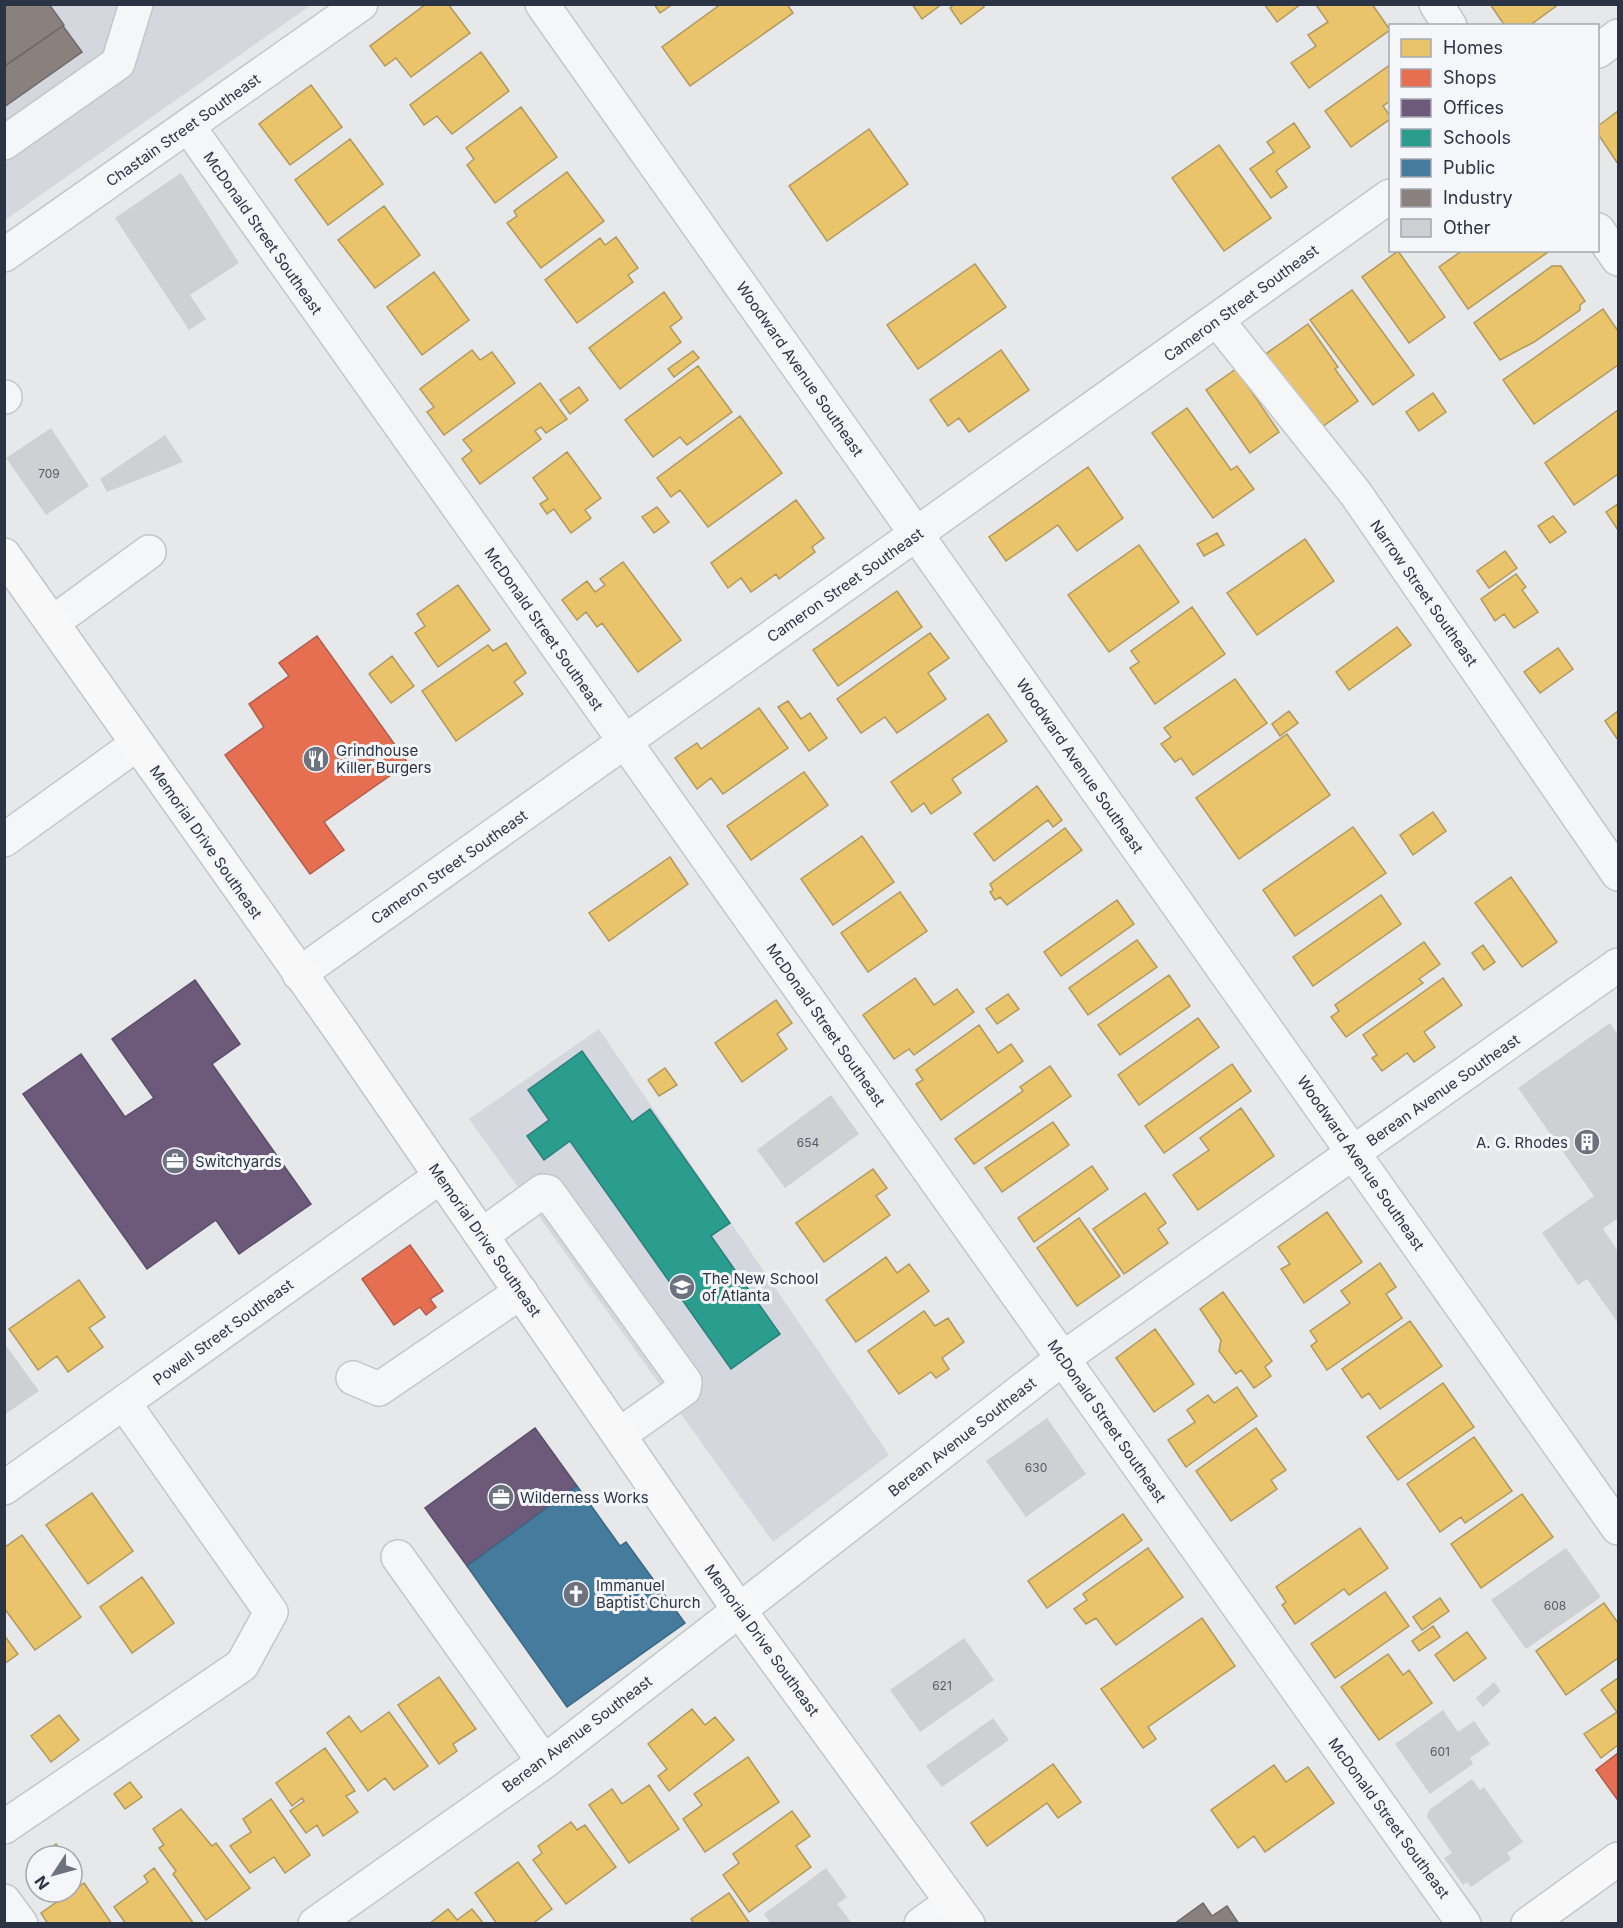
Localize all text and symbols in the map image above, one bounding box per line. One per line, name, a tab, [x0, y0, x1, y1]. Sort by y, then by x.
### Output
legend	[1389, 24, 1599, 252]
text: Homes	[1443, 37, 1503, 58]
text: Shops	[1443, 67, 1497, 88]
street label: Chastain Street Southeast	[102, 69, 264, 191]
text: Offices	[1443, 97, 1504, 118]
text: Schools	[1443, 127, 1511, 148]
street label: McDonald Street Southeast	[200, 148, 327, 318]
text: Public	[1443, 157, 1495, 178]
text: Industry	[1443, 187, 1513, 208]
text: Other	[1443, 217, 1491, 238]
street label: Cameron Street Southeast	[1160, 240, 1322, 366]
street label: Woodward Avenue Southeast	[732, 278, 868, 460]
house number: 709	[38, 466, 60, 481]
street label: Narrow Street Southeast	[1366, 516, 1482, 670]
street label: Cameron Street Southeast	[763, 524, 927, 646]
street label: McDonald Street Southeast	[481, 544, 608, 714]
street label: Woodward Avenue Southeast	[1012, 675, 1148, 857]
place label: Grindhouse Killer Burgers	[336, 741, 431, 777]
restaurant icon: Grindhouse Killer Burgers	[301, 744, 331, 774]
street label: Memorial Drive Southeast	[146, 762, 266, 923]
street label: Cameron Street Southeast	[367, 806, 531, 928]
street label: McDonald Street Southeast	[763, 940, 890, 1110]
street label: Berean Avenue Southeast	[1363, 1030, 1523, 1150]
street label: Woodward Avenue Southeast	[1293, 1072, 1429, 1254]
building icon: A. G. Rhodes	[1572, 1127, 1602, 1157]
place label: A. G. Rhodes	[1476, 1133, 1568, 1152]
house number: 654	[797, 1135, 819, 1150]
office icon: Switchyards	[160, 1146, 190, 1176]
place label: Switchyards	[195, 1152, 282, 1171]
street label: Memorial Drive Southeast	[425, 1160, 545, 1321]
place label: The New School of Atlanta	[702, 1269, 818, 1305]
school or university icon: The New School of Atlanta	[667, 1272, 697, 1302]
street label: Powell Street Southeast	[149, 1275, 297, 1389]
street label: McDonald Street Southeast	[1044, 1336, 1171, 1506]
street label: Berean Avenue Southeast	[884, 1373, 1040, 1501]
house number: 630	[1025, 1460, 1047, 1475]
office icon: Wilderness Works	[486, 1482, 516, 1512]
place label: Wilderness Works	[520, 1488, 649, 1507]
street label: Memorial Drive Southeast	[701, 1560, 824, 1720]
place label: Immanuel Baptist Church	[596, 1576, 701, 1612]
church icon: Immanuel Baptist Church	[561, 1579, 591, 1609]
house number: 608	[1544, 1598, 1566, 1613]
street label: Berean Avenue Southeast	[498, 1671, 656, 1797]
house number: 621	[932, 1678, 952, 1693]
street label: McDonald Street Southeast	[1324, 1734, 1454, 1902]
house number: 601	[1430, 1744, 1450, 1759]
north arrow	[24, 1844, 84, 1904]
text: N	[30, 1872, 54, 1894]

